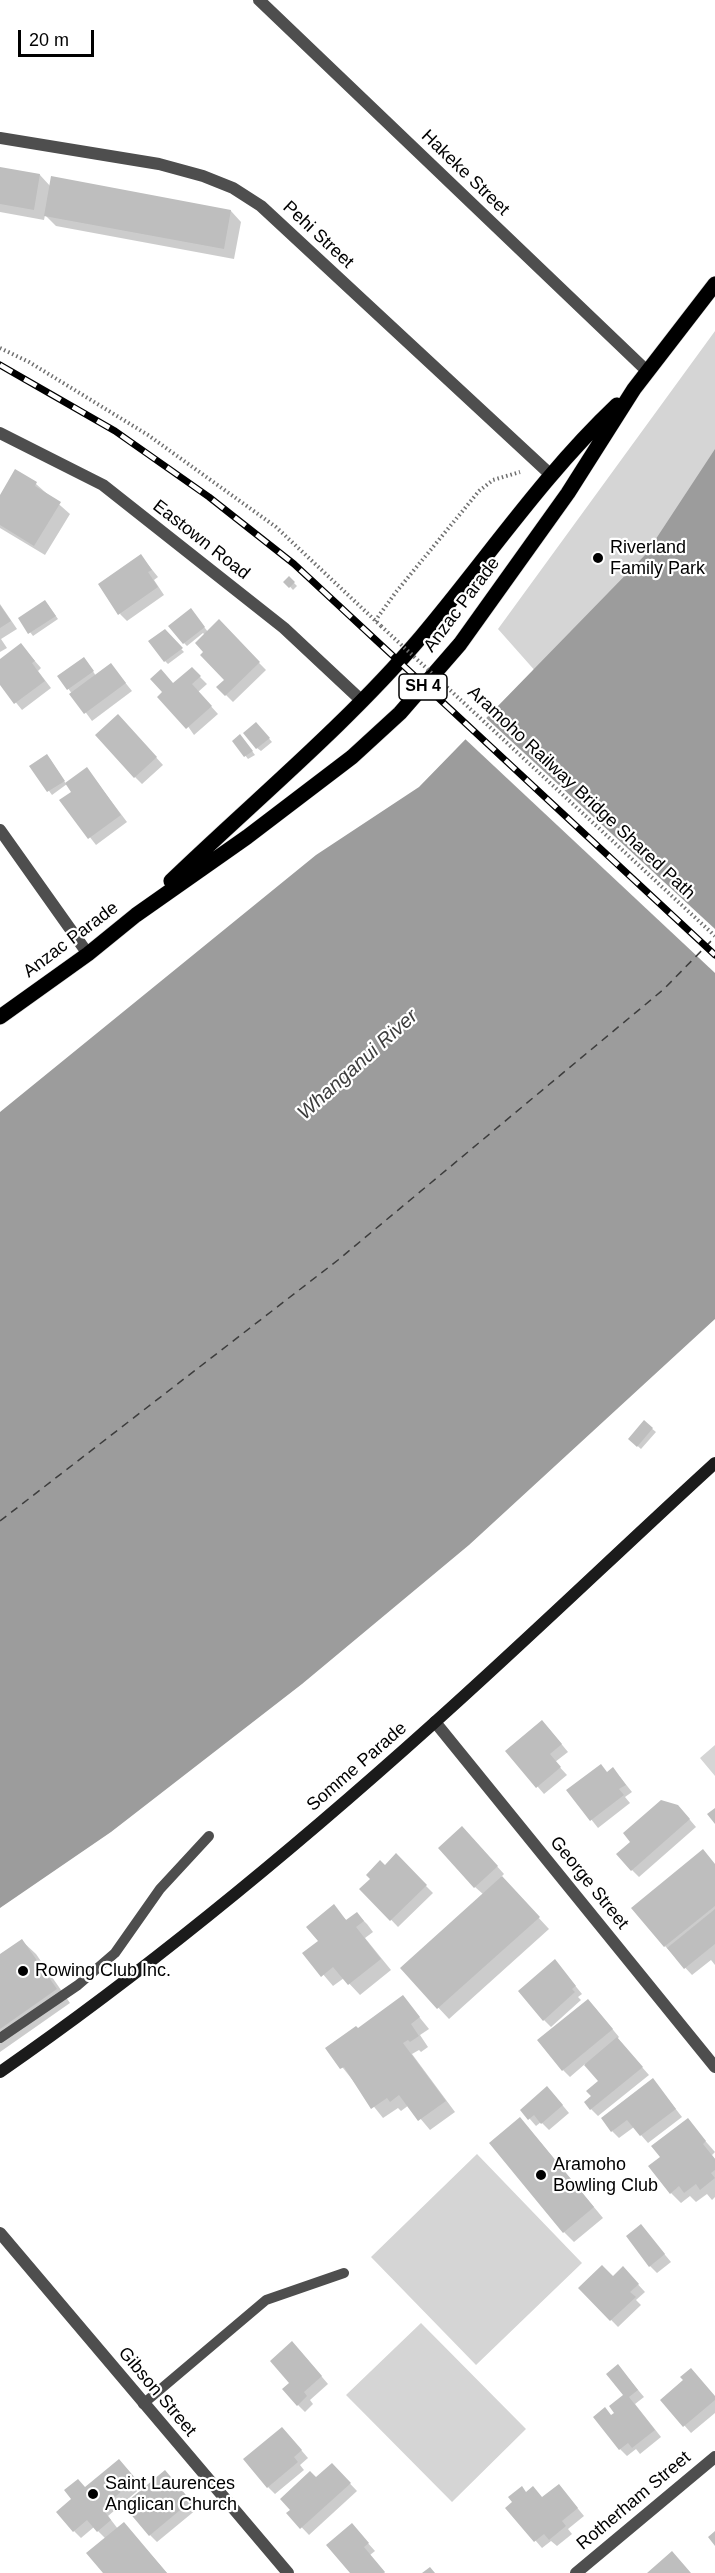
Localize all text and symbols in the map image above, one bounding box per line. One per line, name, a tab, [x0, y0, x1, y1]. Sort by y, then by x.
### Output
scale bar	[21, 18, 98, 56]
text: 20 m	[29, 30, 69, 50]
street label: Hakeke Street	[416, 126, 514, 220]
street label: Pehi Street	[278, 197, 358, 273]
street label: Eastown Road	[148, 495, 254, 585]
place label: Riverland Family Park	[610, 537, 705, 580]
marker: Riverland Family Park	[591, 551, 605, 565]
street label: Anzac Parade	[419, 553, 505, 657]
road number: SH 4	[399, 674, 447, 700]
street label: Aramoho Railway Bridge Shared Path	[463, 682, 699, 904]
street label: Anzac Parade	[19, 897, 123, 983]
water label: Whanganui River	[293, 1005, 423, 1125]
street label: Somme Parade	[303, 1718, 411, 1816]
street label: George Street	[545, 1832, 633, 1934]
place label: Rowing Club Inc.	[35, 1960, 171, 1982]
marker: Rowing Club Inc.	[16, 1964, 30, 1978]
place label: Aramoho Bowling Club	[553, 2154, 658, 2196]
marker: Aramoho Bowling Club	[534, 2168, 548, 2182]
street label: Gibson Street	[113, 2343, 201, 2441]
street label: Rotherham Street	[573, 2447, 695, 2555]
place label: Saint Laurences Anglican Church	[105, 2473, 237, 2516]
marker: Saint Laurences Anglican Church	[86, 2487, 100, 2501]

